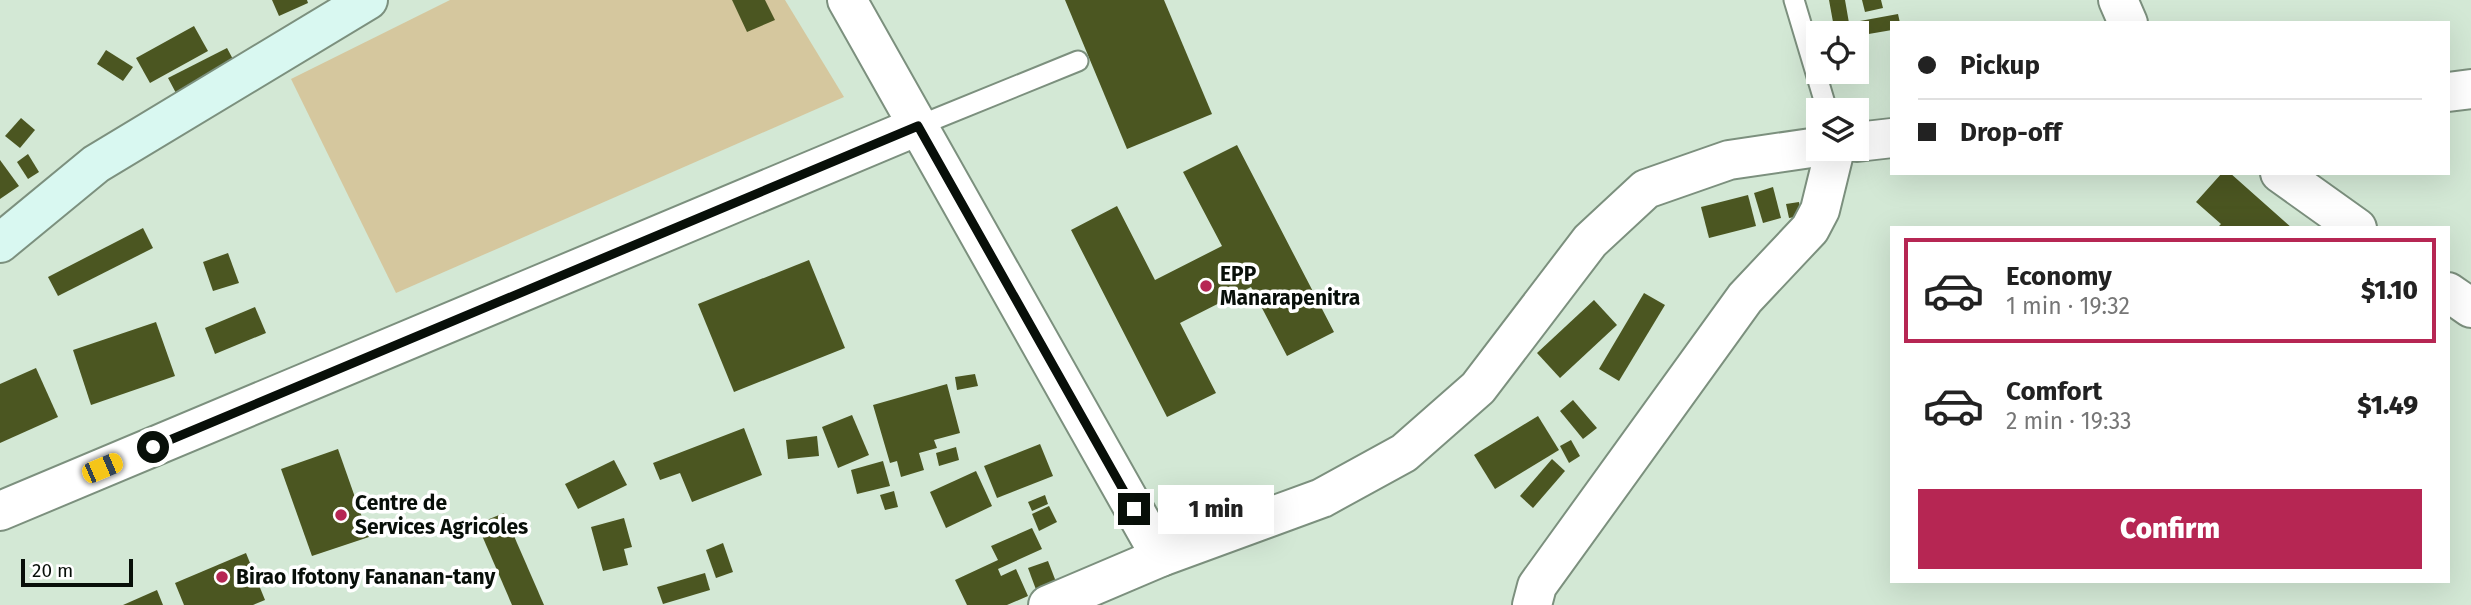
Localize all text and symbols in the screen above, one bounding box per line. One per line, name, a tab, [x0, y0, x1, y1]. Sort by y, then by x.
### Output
map controls	[1806, 21, 1869, 161]
button: locate	[1806, 21, 1869, 84]
text: Pickup	[1960, 50, 2040, 81]
button: layers	[1806, 98, 1869, 161]
text: Drop-off	[1960, 117, 2062, 148]
icon: car	[1922, 259, 1985, 322]
place label: EPP Manarapenitra	[1220, 261, 1360, 311]
text: Economy	[2006, 261, 2112, 292]
text: $1.10	[2361, 275, 2418, 306]
marker: EPP Manarapenitra	[1198, 278, 1214, 294]
text: 1 min · 19:32	[2006, 292, 2130, 320]
icon: car	[1922, 374, 1985, 437]
text: Comfort	[2006, 376, 2102, 407]
text: $1.49	[2357, 390, 2418, 421]
text: 2 min · 19:33	[2006, 407, 2132, 435]
route start	[137, 431, 169, 463]
car	[79, 450, 126, 486]
callout: 1 min	[1158, 484, 1274, 534]
button: Confirm	[1918, 489, 2422, 569]
place label: Centre de Services Agricoles	[355, 490, 528, 540]
route end	[1118, 493, 1150, 525]
text: 1 min	[1188, 495, 1244, 523]
marker: Centre de Services Agricoles	[333, 507, 349, 523]
scale bar	[21, 556, 133, 588]
text: 20 m	[32, 559, 73, 582]
place label: Birao Ifotony Fananan-tany	[236, 564, 495, 590]
marker: Birao Ifotony Fananan-tany	[214, 569, 230, 585]

